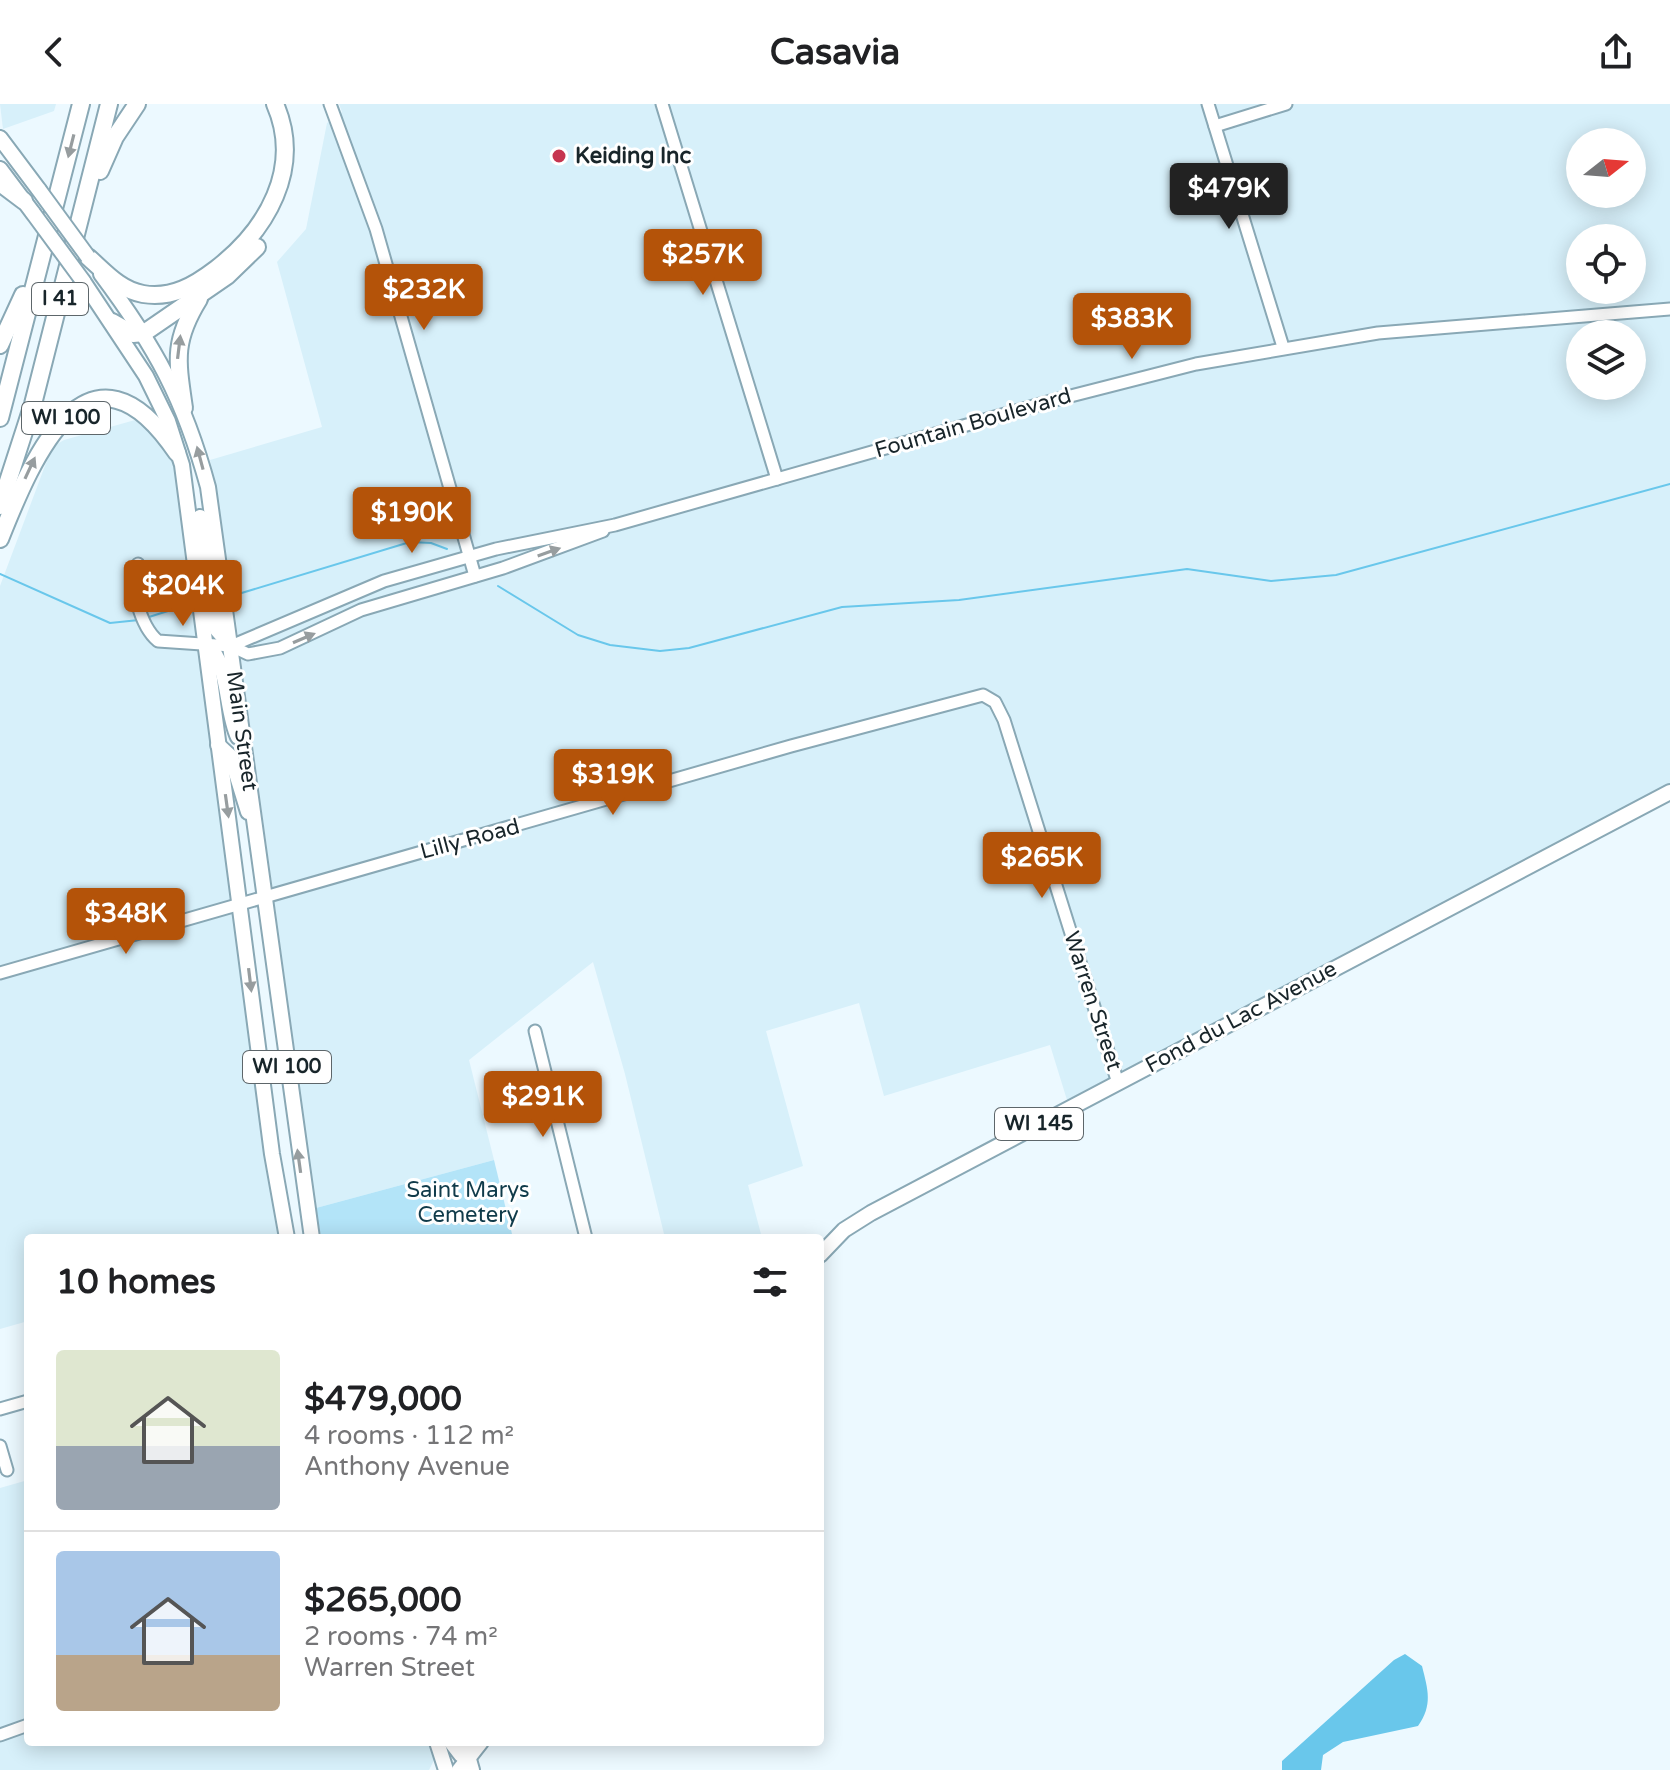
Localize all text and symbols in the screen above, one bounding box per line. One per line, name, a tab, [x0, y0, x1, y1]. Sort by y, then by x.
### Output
icon: back	[32, 30, 76, 74]
icon: share	[1594, 30, 1638, 74]
text: Casavia	[770, 31, 900, 74]
north arrow	[1566, 128, 1646, 208]
map controls	[1566, 128, 1646, 400]
one-way arrow	[64, 133, 77, 158]
place label: Keiding Inc	[575, 143, 691, 169]
marker: Keiding Inc	[550, 147, 568, 165]
pin: $479K	[1173, 163, 1285, 231]
text: $479K	[1188, 173, 1270, 204]
button: locate	[1566, 224, 1646, 304]
pin: $257K	[647, 229, 759, 297]
text: $257K	[662, 239, 744, 270]
pin: $232K	[368, 264, 480, 332]
text: $232K	[383, 274, 465, 305]
road number: I 41	[32, 283, 88, 315]
pin: $383K	[1076, 293, 1188, 361]
text: $383K	[1091, 303, 1173, 334]
button: layers	[1566, 320, 1646, 400]
one-way arrow	[172, 334, 185, 359]
street label: Fountain Boulevard	[872, 382, 1074, 464]
road number: WI 100	[22, 402, 110, 434]
one-way arrow	[194, 446, 206, 471]
one-way arrow	[24, 456, 37, 479]
pin: $190K	[356, 487, 468, 555]
text: $190K	[371, 497, 453, 528]
one-way arrow	[537, 546, 561, 558]
pin: $204K	[127, 560, 239, 628]
text: $204K	[142, 570, 224, 601]
one-way arrow	[292, 632, 316, 645]
street label: Main Street	[221, 669, 263, 793]
pin: $319K	[557, 749, 669, 817]
text: $319K	[572, 759, 654, 790]
one-way arrow	[221, 794, 234, 819]
street label: Lilly Road	[417, 813, 523, 865]
pin: $265K	[986, 832, 1098, 900]
text: $265K	[1001, 842, 1083, 873]
pin: $348K	[70, 888, 182, 956]
text: $348K	[85, 898, 167, 929]
street label: Warren Street	[1058, 928, 1128, 1074]
street label: Fond du Lac Avenue	[1141, 956, 1341, 1078]
one-way arrow	[244, 968, 257, 993]
road number: WI 100	[243, 1051, 331, 1083]
pin: $291K	[487, 1071, 599, 1139]
text: $291K	[502, 1081, 584, 1112]
road number: WI 145	[995, 1108, 1083, 1140]
one-way arrow	[292, 1148, 305, 1173]
park label: Saint Marys Cemetery	[406, 1177, 530, 1228]
icon: filters	[748, 1260, 792, 1304]
text: 10 homes	[56, 1262, 216, 1303]
text: $479,000	[304, 1379, 462, 1420]
icon: home	[120, 1382, 216, 1478]
text: 4 rooms · 112 m²	[304, 1420, 514, 1451]
text: Anthony Avenue	[304, 1451, 510, 1482]
text: $265,000	[304, 1580, 462, 1621]
icon: home	[120, 1583, 216, 1679]
text: 2 rooms · 74 m²	[304, 1621, 498, 1652]
text: Warren Street	[304, 1652, 475, 1683]

